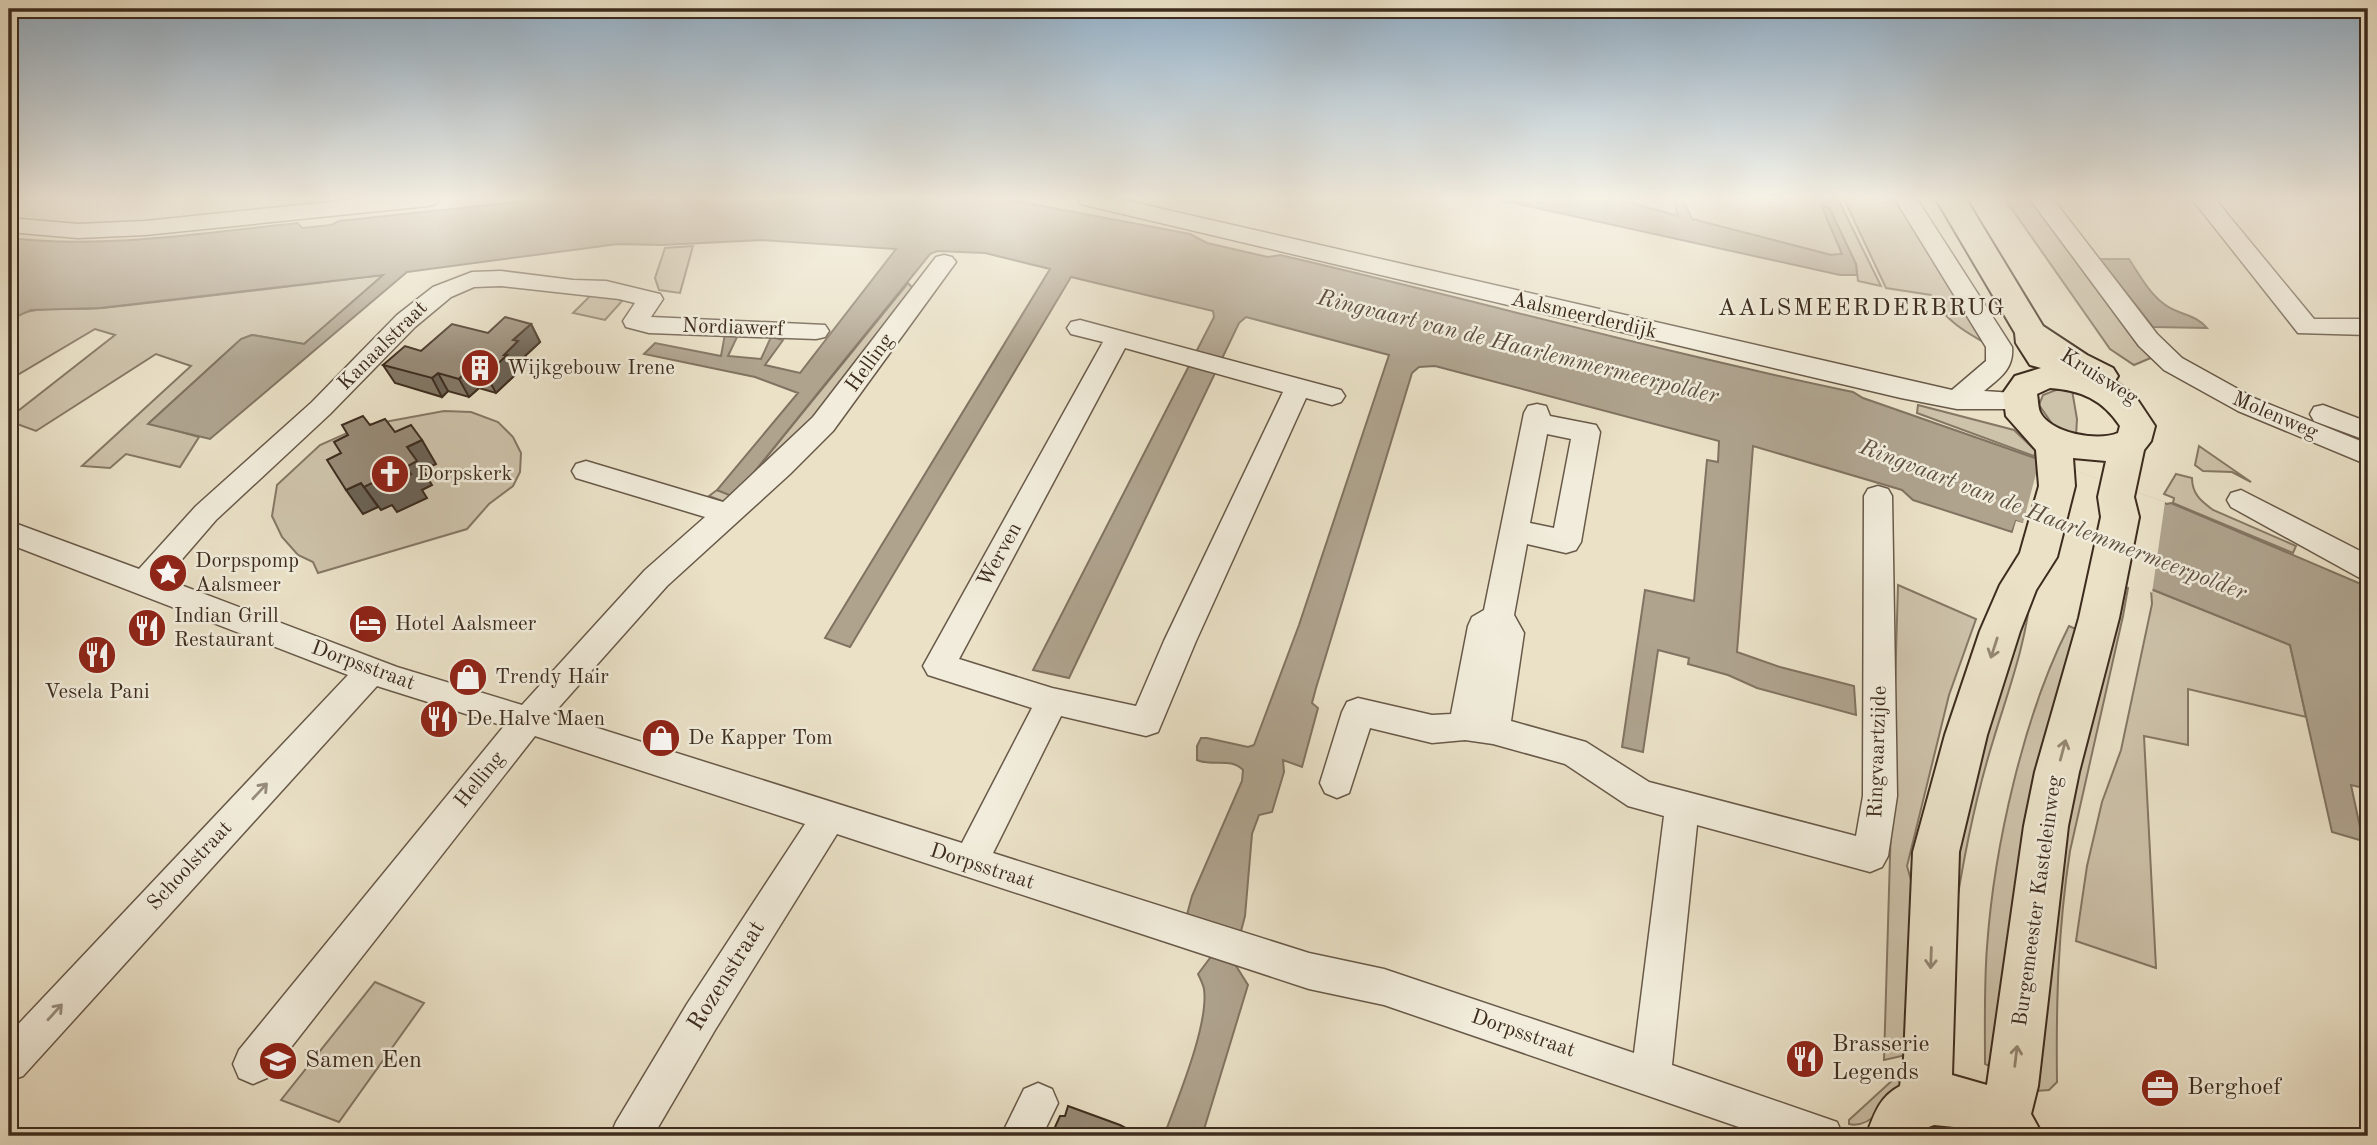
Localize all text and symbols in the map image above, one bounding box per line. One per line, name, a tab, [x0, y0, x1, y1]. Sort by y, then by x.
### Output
water label: Ringvaart van de Haarlemmermeerpolder	[1314, 286, 1722, 409]
street label: Aalsmeerderdijk	[1509, 289, 1659, 343]
street label: Kanaalstraat	[334, 297, 432, 395]
district label: AALSMEERDERBRUG	[1718, 297, 2006, 321]
street label: Nordiawerf	[682, 316, 785, 340]
street label: Helling	[842, 330, 898, 396]
street label: Kruisweg	[2057, 345, 2142, 409]
building icon: Wijkgebouw Irene	[459, 347, 501, 389]
place label: Wijkgebouw Irene	[507, 358, 675, 379]
street label: Molenweg	[2229, 389, 2322, 444]
water label: Ringvaart van de Haarlemmermeerpolder	[1855, 435, 2251, 606]
church icon: Dorpskerk	[369, 453, 411, 495]
place label: Dorpskerk	[417, 464, 513, 485]
street label: Werven	[974, 519, 1026, 591]
place label: Dorpspomp Aalsmeer	[195, 551, 299, 596]
place icon: Dorpspomp Aalsmeer	[147, 552, 189, 594]
hotel icon: Hotel Aalsmeer	[347, 603, 389, 645]
place label: Indian Grill Restaurant	[174, 606, 279, 651]
restaurant icon: Indian Grill Restaurant	[126, 607, 168, 649]
place label: Hotel Aalsmeer	[395, 614, 537, 635]
restaurant icon: Vesela Pani	[76, 634, 118, 676]
one-way arrow	[1987, 637, 1999, 659]
street label: Dorpsstraat	[308, 638, 418, 694]
shop icon: Trendy Hair	[447, 656, 489, 698]
place label: Trendy Hair	[495, 667, 609, 688]
place label: Vesela Pani	[44, 682, 150, 703]
street label: Ringvaartzijde	[1865, 685, 1891, 819]
restaurant icon: De Halve Maen	[418, 698, 460, 740]
place label: De Halve Maen	[466, 709, 605, 730]
shop icon: De Kapper Tom	[640, 717, 682, 759]
place label: De Kapper Tom	[688, 728, 833, 749]
one-way arrow	[2057, 739, 2070, 762]
street label: Helling	[451, 747, 509, 812]
street label: Burgemeester Kasteleinweg	[2010, 774, 2066, 1028]
one-way arrow	[251, 783, 268, 800]
street label: Schoolstraat	[144, 817, 236, 915]
street label: Dorpsstraat	[927, 840, 1037, 894]
street label: Rozenstraat	[684, 917, 770, 1035]
one-way arrow	[1925, 946, 1938, 969]
one-way arrow	[46, 1004, 63, 1021]
street label: Dorpsstraat	[1468, 1006, 1578, 1062]
place label: Brasserie Legends	[1832, 1033, 1930, 1085]
restaurant icon: Brasserie Legends	[1784, 1038, 1826, 1080]
school or university icon: Samen Een	[257, 1040, 299, 1082]
one-way arrow	[2009, 1045, 2022, 1068]
place label: Samen Een	[305, 1049, 422, 1073]
office icon: Berghoef	[2139, 1067, 2181, 1109]
place label: Berghoef	[2187, 1076, 2282, 1100]

